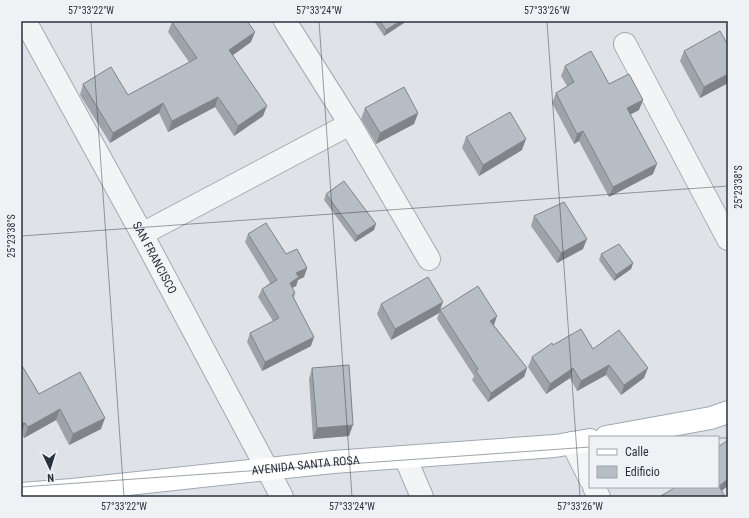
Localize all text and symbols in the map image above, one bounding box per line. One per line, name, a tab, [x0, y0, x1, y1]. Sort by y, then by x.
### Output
text: 57°33'22"W	[68, 5, 114, 16]
text: 57°33'24"W	[296, 5, 342, 16]
text: 57°33'26"W	[524, 5, 570, 16]
text: 25°23'38"S	[733, 165, 744, 209]
text: 25°23'38"S	[6, 214, 17, 258]
street label: SAN FRANCISCO	[130, 219, 180, 296]
legend	[589, 436, 719, 488]
text: Calle	[625, 445, 649, 459]
north arrow	[30, 448, 70, 488]
street label: AVENIDA SANTA ROSA	[251, 453, 360, 478]
text: Edificio	[625, 465, 660, 479]
text: N	[47, 471, 54, 484]
text: 57°33'22"W	[101, 501, 147, 512]
text: 57°33'24"W	[329, 501, 375, 512]
text: 57°33'26"W	[557, 501, 603, 512]

